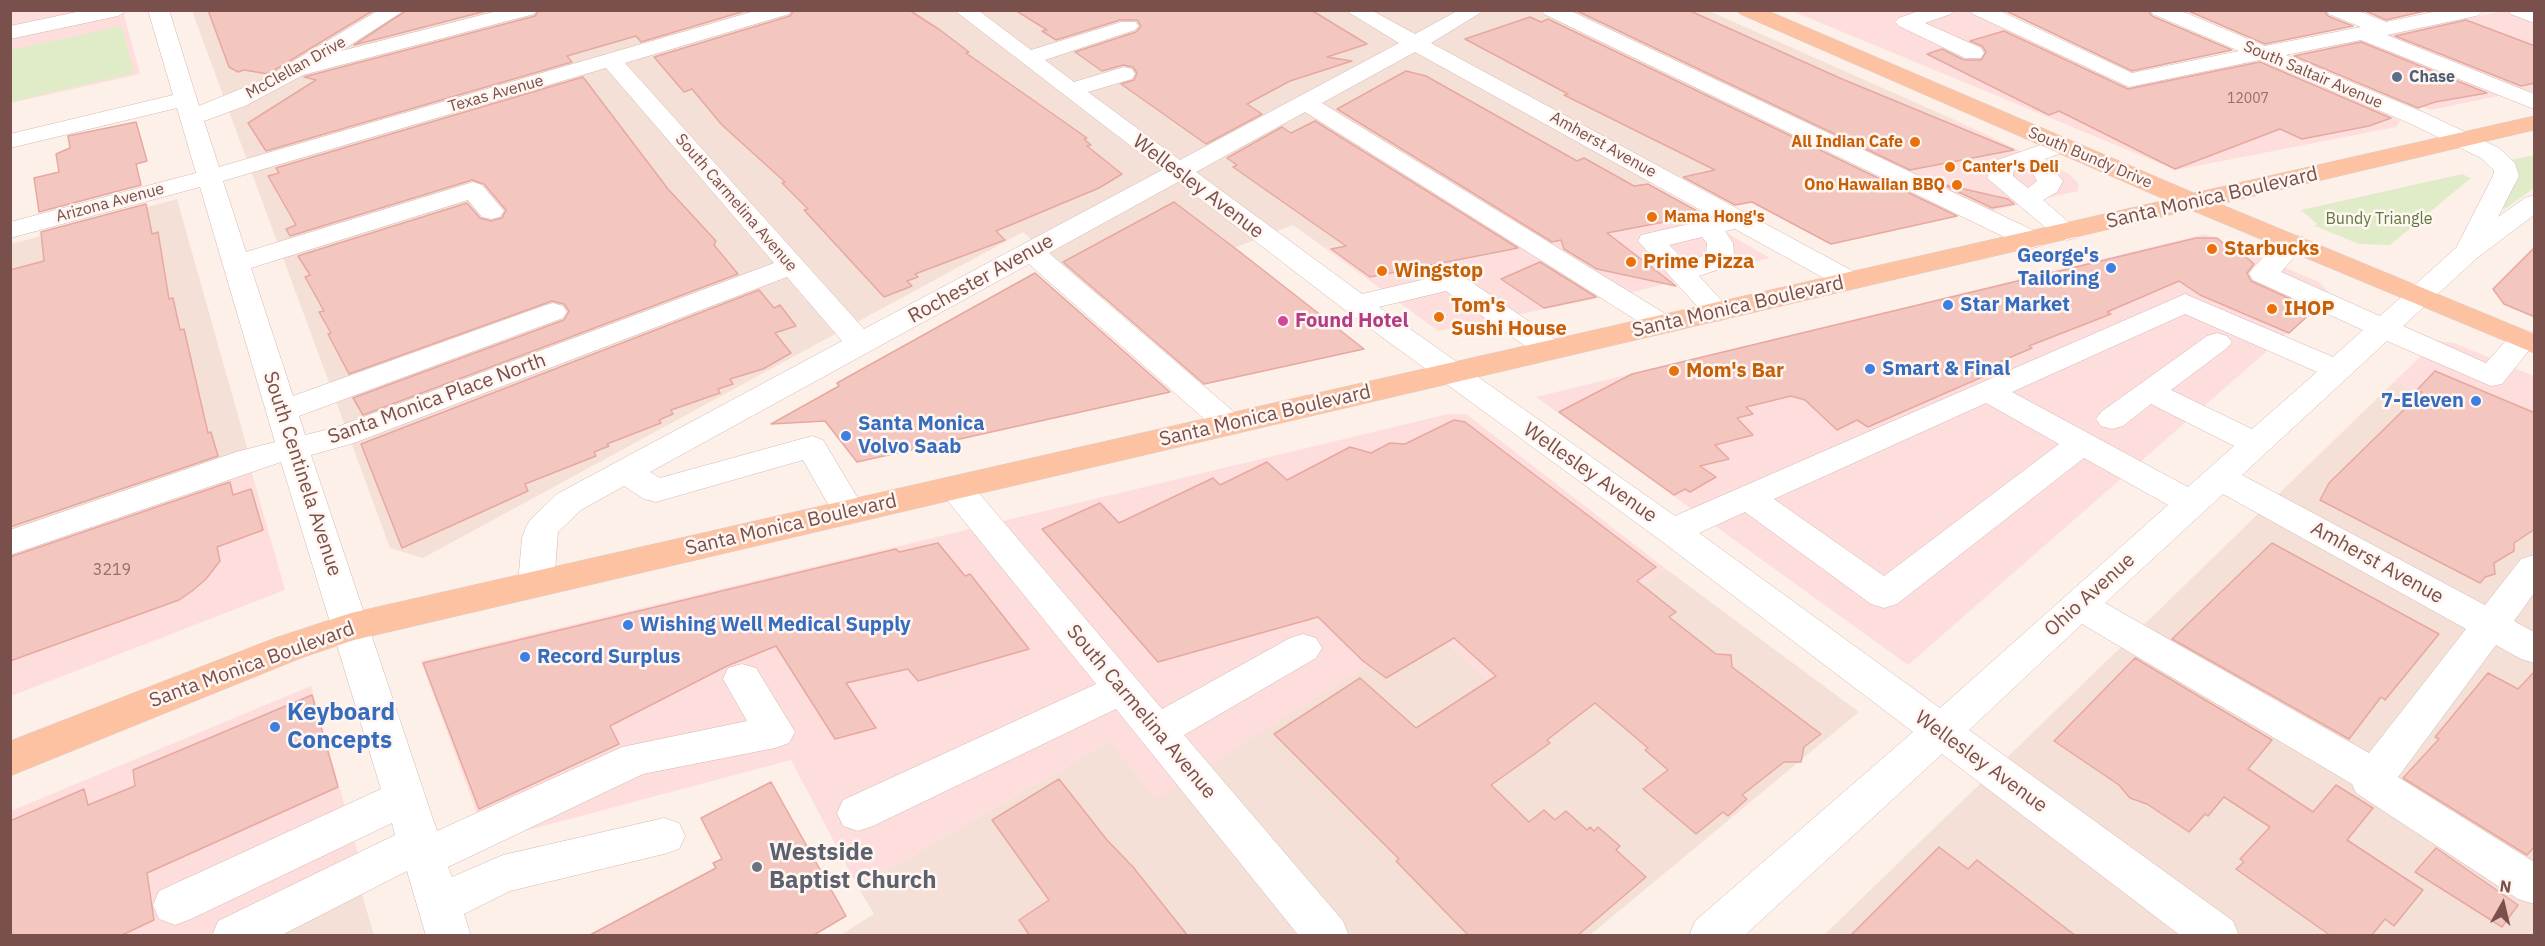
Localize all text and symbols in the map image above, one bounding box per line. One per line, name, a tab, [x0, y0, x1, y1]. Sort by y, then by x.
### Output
street label: McClellan Drive	[243, 33, 349, 103]
street label: South Saltair Avenue	[2241, 37, 2385, 113]
place label: Chase	[2409, 67, 2455, 87]
marker: Chase	[2390, 70, 2404, 84]
street label: Texas Avenue	[446, 71, 546, 117]
house number: 12007	[2227, 91, 2269, 107]
street label: Amherst Avenue	[1547, 108, 1659, 182]
street label: South Bundy Drive	[2025, 123, 2155, 193]
street label: South Carmelina Avenue	[671, 130, 801, 276]
street label: Wellesley Avenue	[1128, 130, 1268, 244]
place label: All Indian Cafe	[1791, 132, 1903, 152]
marker: All Indian Cafe	[1908, 135, 1922, 149]
place label: Canter's Deli	[1962, 157, 2059, 177]
marker: Canter's Deli	[1943, 160, 1957, 174]
street label: Santa Monica Boulevard	[2104, 162, 2320, 234]
place label: Ono Hawaiian BBQ	[1804, 175, 1945, 195]
marker: Ono Hawaiian BBQ	[1950, 178, 1964, 192]
street label: Arizona Avenue	[54, 179, 166, 227]
place label: Mama Hong's	[1664, 207, 1765, 227]
park label: Bundy Triangle	[2325, 209, 2433, 229]
marker: Mama Hong's	[1645, 210, 1659, 224]
street label: Rochester Avenue	[904, 229, 1058, 329]
place label: Starbucks	[2224, 237, 2319, 261]
marker: Starbucks	[2205, 242, 2219, 256]
place label: George's Tailoring	[2017, 244, 2099, 291]
place label: Prime Pizza	[1643, 250, 1754, 274]
marker: Prime Pizza	[1624, 255, 1638, 269]
place label: Wingstop	[1394, 259, 1483, 283]
marker: George's Tailoring	[2104, 261, 2118, 275]
marker: Wingstop	[1375, 264, 1389, 278]
street label: Santa Monica Boulevard	[1630, 271, 1846, 343]
place label: Star Market	[1960, 293, 2070, 317]
place label: Tom's Sushi House	[1451, 294, 1567, 341]
place label: IHOP	[2284, 297, 2335, 321]
marker: Star Market	[1941, 298, 1955, 312]
marker: IHOP	[2265, 302, 2279, 316]
place label: Found Hotel	[1295, 309, 1409, 333]
marker: Tom's Sushi House	[1432, 310, 1446, 324]
marker: Found Hotel	[1276, 314, 1290, 328]
street label: Santa Monica Place North	[325, 348, 549, 450]
place label: Smart & Final	[1882, 357, 2010, 381]
place label: Mom's Bar	[1686, 359, 1784, 383]
marker: Smart & Final	[1863, 362, 1877, 376]
marker: Mom's Bar	[1667, 364, 1681, 378]
street label: South Centinela Avenue	[258, 369, 346, 579]
street label: Santa Monica Boulevard	[1157, 380, 1373, 452]
place label: 7-Eleven	[2381, 389, 2464, 413]
marker: 7-Eleven	[2469, 394, 2483, 408]
place label: Santa Monica Volvo Saab	[858, 412, 985, 459]
street label: Wellesley Avenue	[1518, 418, 1662, 528]
marker: Santa Monica Volvo Saab	[839, 429, 853, 443]
street label: Santa Monica Boulevard	[683, 489, 899, 561]
street label: Amherst Avenue	[2306, 517, 2448, 609]
street label: Ohio Avenue	[2040, 548, 2140, 642]
house number: 3219	[93, 560, 131, 580]
place label: Wishing Well Medical Supply	[640, 613, 911, 637]
street label: Santa Monica Boulevard	[146, 617, 358, 713]
marker: Wishing Well Medical Supply	[621, 618, 635, 632]
street label: South Carmelina Avenue	[1061, 620, 1221, 804]
place label: Record Surplus	[537, 645, 681, 669]
marker: Record Surplus	[518, 650, 532, 664]
place label: Keyboard Concepts	[287, 699, 395, 755]
street label: Wellesley Avenue	[1910, 706, 2052, 818]
marker: Keyboard Concepts	[268, 720, 282, 734]
place label: Westside Baptist Church	[769, 839, 936, 895]
marker: Westside Baptist Church	[750, 860, 764, 874]
north arrow	[2473, 874, 2533, 934]
text: N	[2498, 875, 2513, 897]

